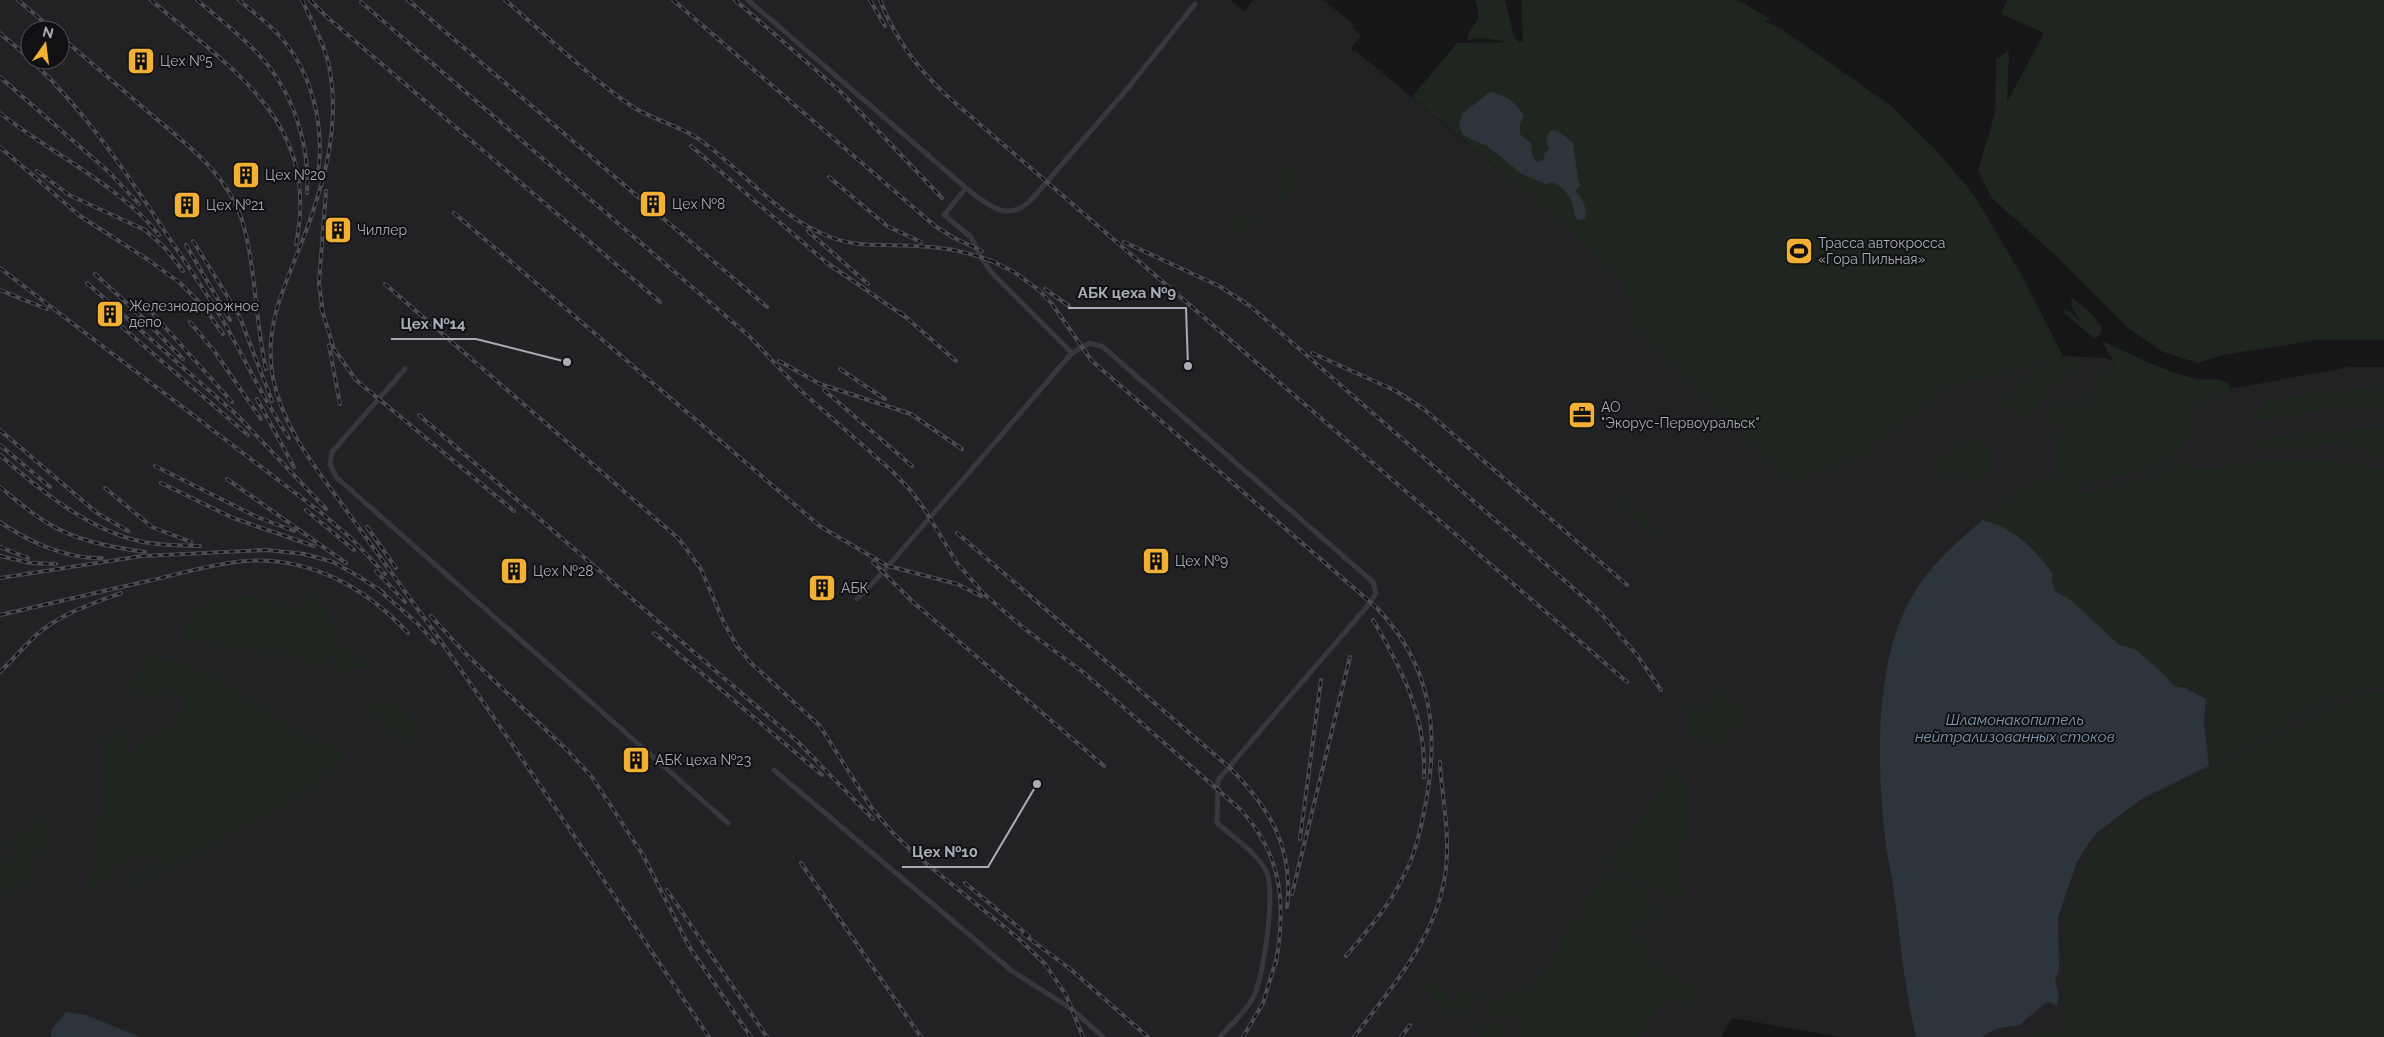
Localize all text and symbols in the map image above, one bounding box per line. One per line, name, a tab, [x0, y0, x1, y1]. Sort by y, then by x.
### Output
north arrow	[20, 20, 70, 70]
text: N	[41, 23, 55, 41]
building icon: Цех №5	[126, 46, 156, 76]
place label: Цех №5	[160, 53, 213, 69]
building icon: Цех №20	[231, 160, 261, 190]
place label: Цех №20	[265, 167, 326, 183]
building icon: Цех №8	[638, 189, 668, 219]
building icon: Цех №21	[172, 190, 202, 220]
place label: Цех №8	[672, 196, 725, 212]
place label: Цех №21	[206, 197, 264, 213]
building icon: Чиллер	[323, 215, 353, 245]
place label: Чиллер	[357, 222, 407, 238]
place label: Трасса автокросса «Гора Пильная»	[1818, 235, 1945, 267]
sports icon: Трасса автокросса «Гора Пильная»	[1784, 236, 1814, 266]
callout: АБК цеха №9	[1068, 278, 1186, 308]
text: АБК цеха №9	[1078, 284, 1176, 302]
place label: Железнодорожное депо	[129, 298, 259, 330]
building icon: Железнодорожное депо	[95, 299, 125, 329]
callout: Цех №14	[391, 309, 476, 339]
text: Цех №14	[400, 315, 466, 333]
place label: АО "Экорус-Первоуральск"	[1601, 399, 1760, 431]
office icon: АО "Экорус-Первоуральск"	[1567, 400, 1597, 430]
building icon: Цех №9	[1141, 546, 1171, 576]
place label: Цех №9	[1175, 553, 1228, 569]
building icon: Цех №28	[499, 556, 529, 586]
place label: Цех №28	[533, 563, 594, 579]
building icon: АБК	[807, 573, 837, 603]
place label: АБК	[841, 580, 869, 596]
water label: Шламонакопитель нейтрализованных стоков	[1915, 711, 2115, 746]
building icon: АБК цеха №23	[621, 745, 651, 775]
place label: АБК цеха №23	[655, 752, 751, 768]
callout: Цех №10	[902, 837, 988, 867]
text: Цех №10	[912, 843, 978, 861]

